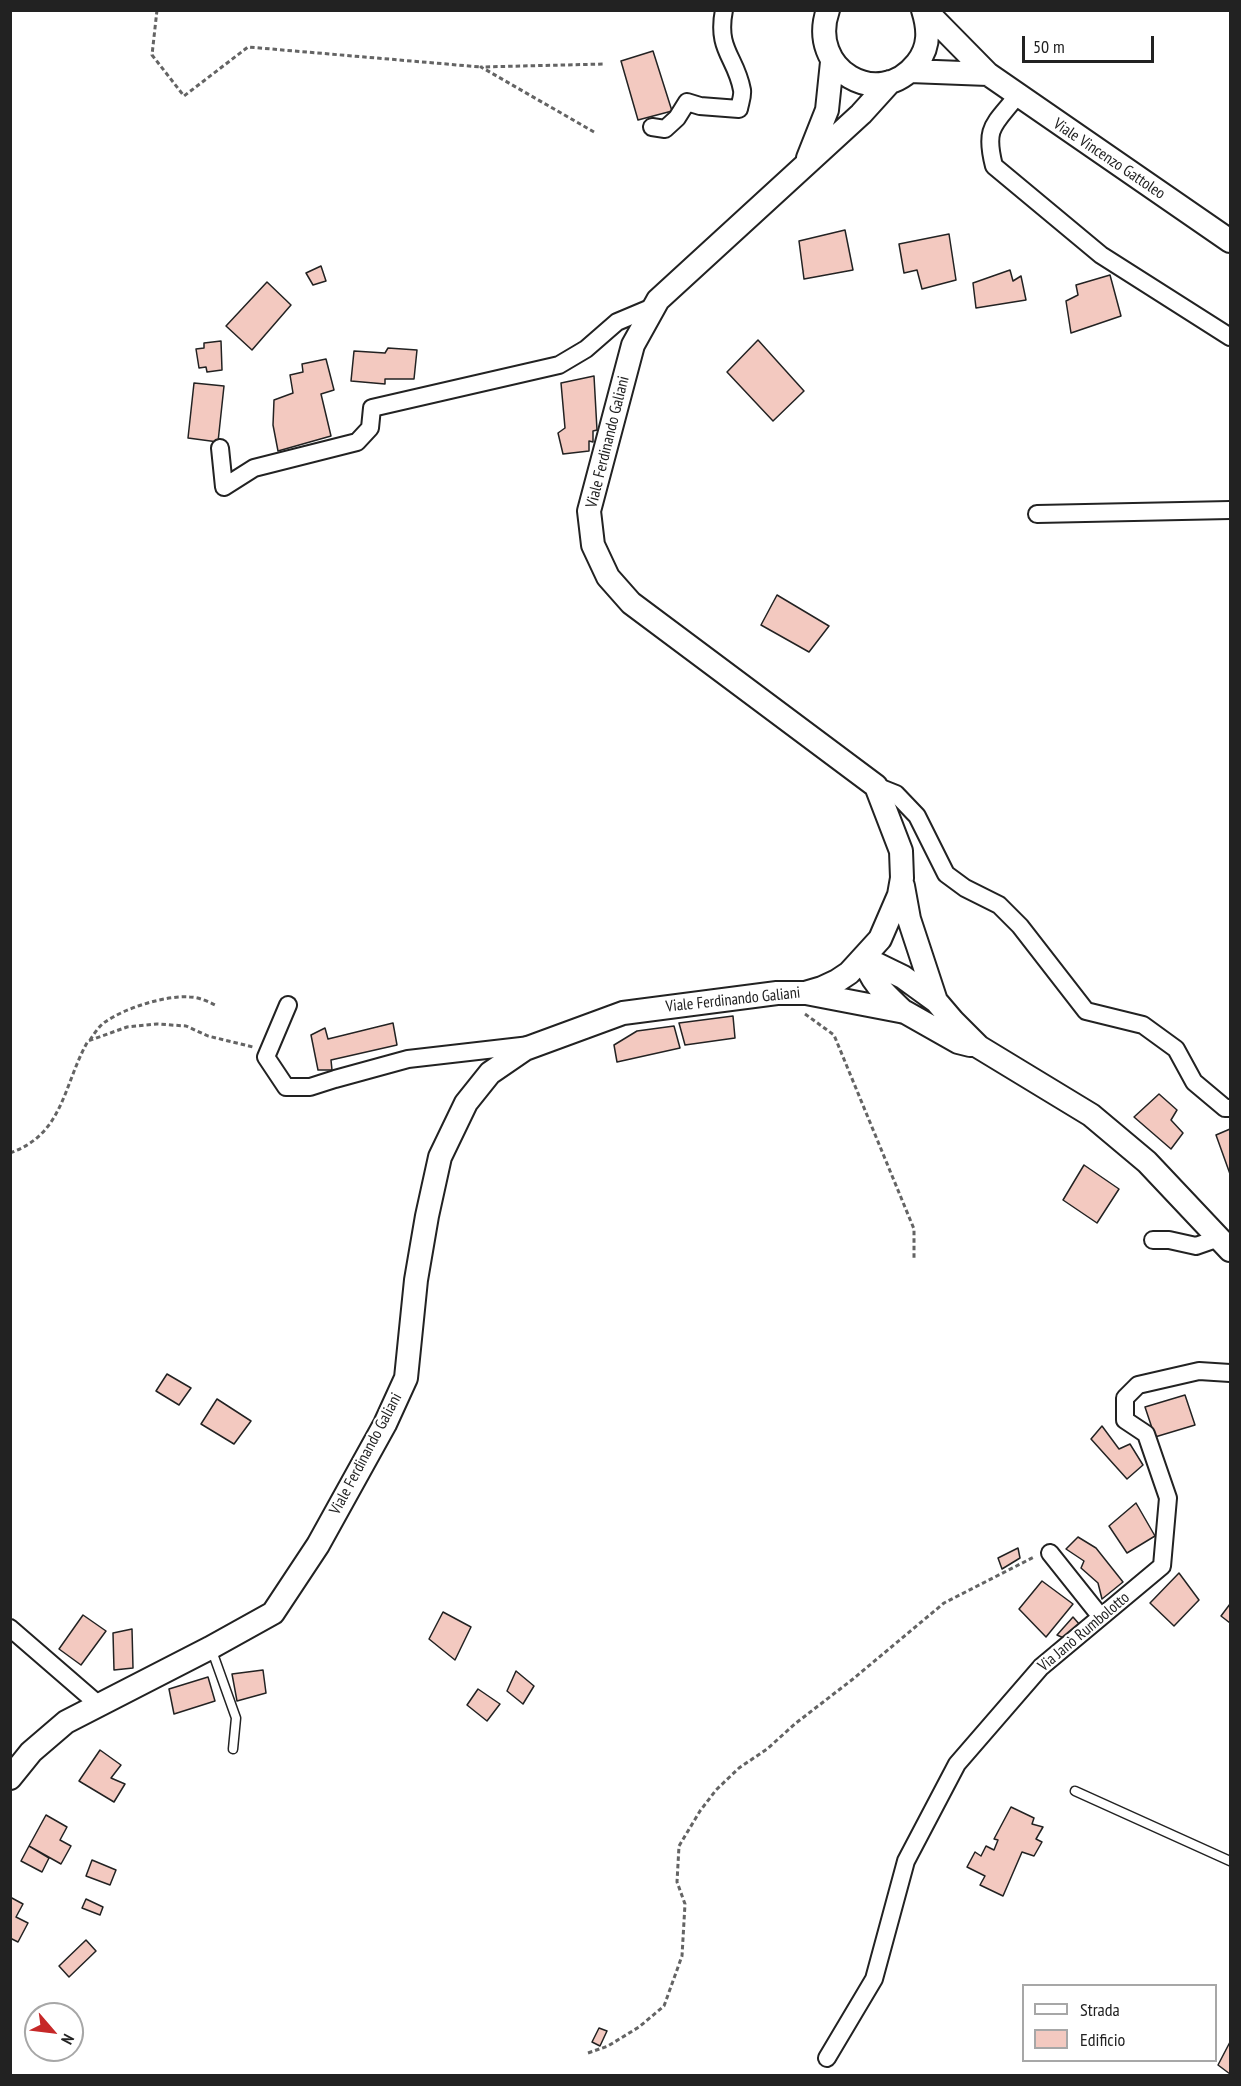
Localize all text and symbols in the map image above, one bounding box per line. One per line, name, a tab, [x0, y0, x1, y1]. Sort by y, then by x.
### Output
scale bar	[1025, 24, 1157, 62]
text: 50 m	[1033, 35, 1065, 58]
street label: Viale Vincenzo Gattoleo	[1049, 114, 1169, 204]
street label: Viale Ferdinando Galiani	[582, 374, 634, 510]
street label: Viale Ferdinando Galiani	[665, 983, 801, 1017]
street label: Viale Ferdinando Galiani	[326, 1390, 406, 1518]
street label: Via Janò Rumbolotto	[1034, 1588, 1134, 1676]
legend	[1022, 1984, 1217, 2062]
text: Strada	[1080, 1998, 1120, 2021]
north arrow	[24, 2002, 84, 2062]
text: Edificio	[1080, 2028, 1125, 2051]
text: N	[57, 2031, 79, 2048]

